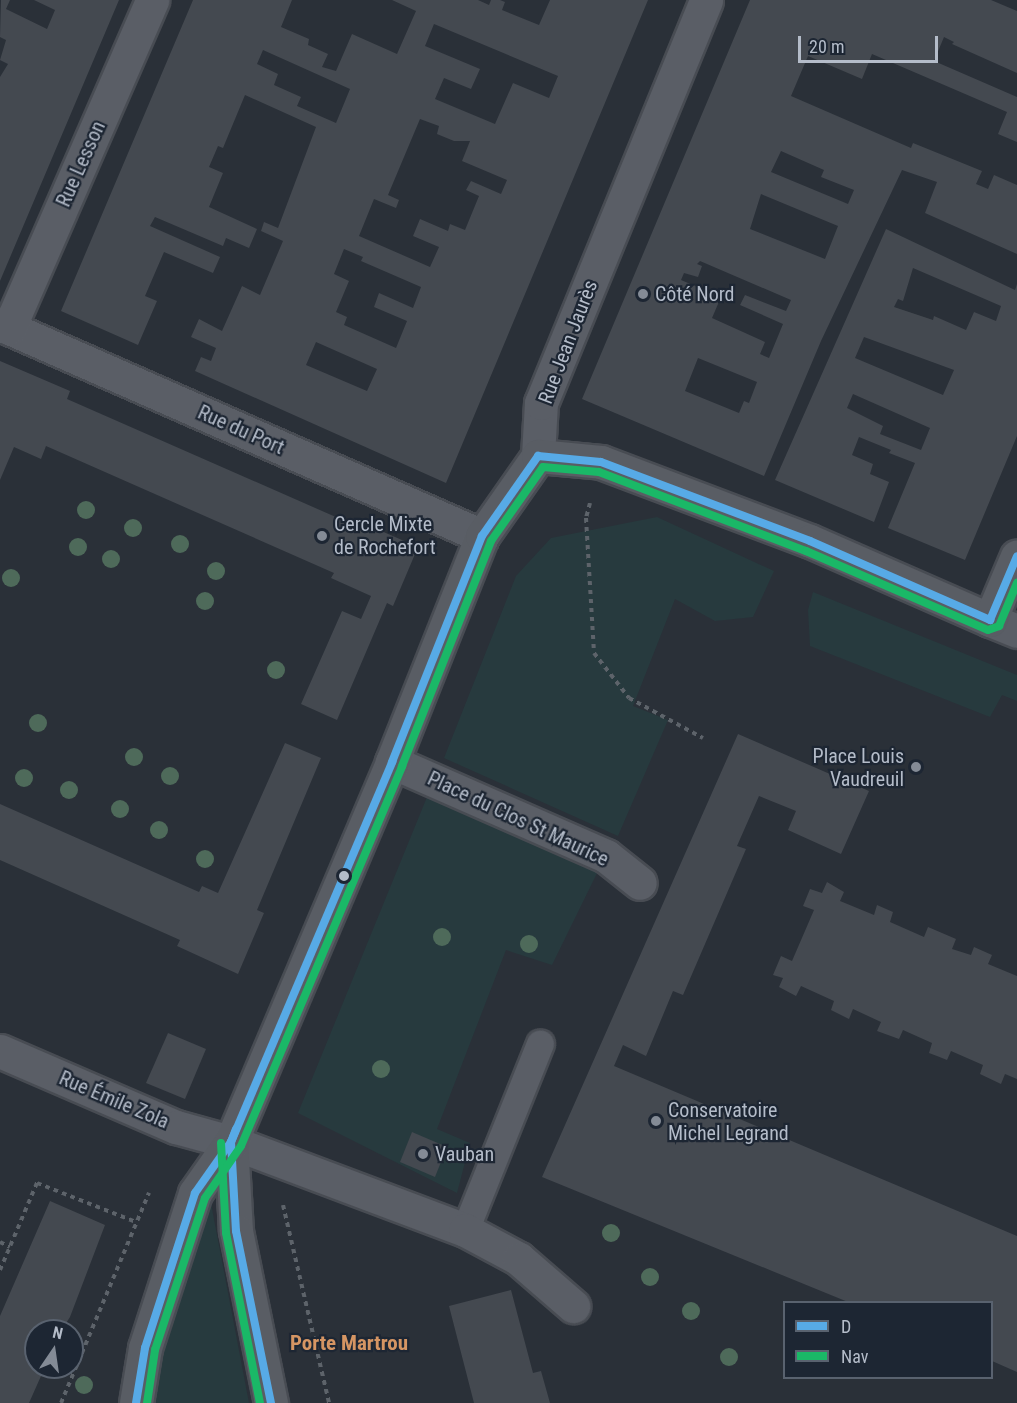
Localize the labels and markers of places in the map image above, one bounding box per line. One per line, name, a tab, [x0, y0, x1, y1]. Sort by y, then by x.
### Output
place label: Côté Nord	[655, 282, 735, 306]
marker: Côté Nord	[636, 287, 650, 301]
place label: Cercle Mixte de Rochefort	[334, 512, 436, 559]
marker: Cercle Mixte de Rochefort	[315, 529, 329, 543]
place label: Place Louis Vaudreuil	[813, 744, 904, 791]
marker: Place Louis Vaudreuil	[909, 760, 923, 774]
unlabelled marker	[338, 870, 350, 882]
place label: Conservatoire Michel Legrand	[668, 1098, 789, 1145]
marker: Conservatoire Michel Legrand	[649, 1114, 663, 1128]
place label: Vauban	[435, 1142, 494, 1166]
marker: Vauban	[416, 1147, 430, 1161]

